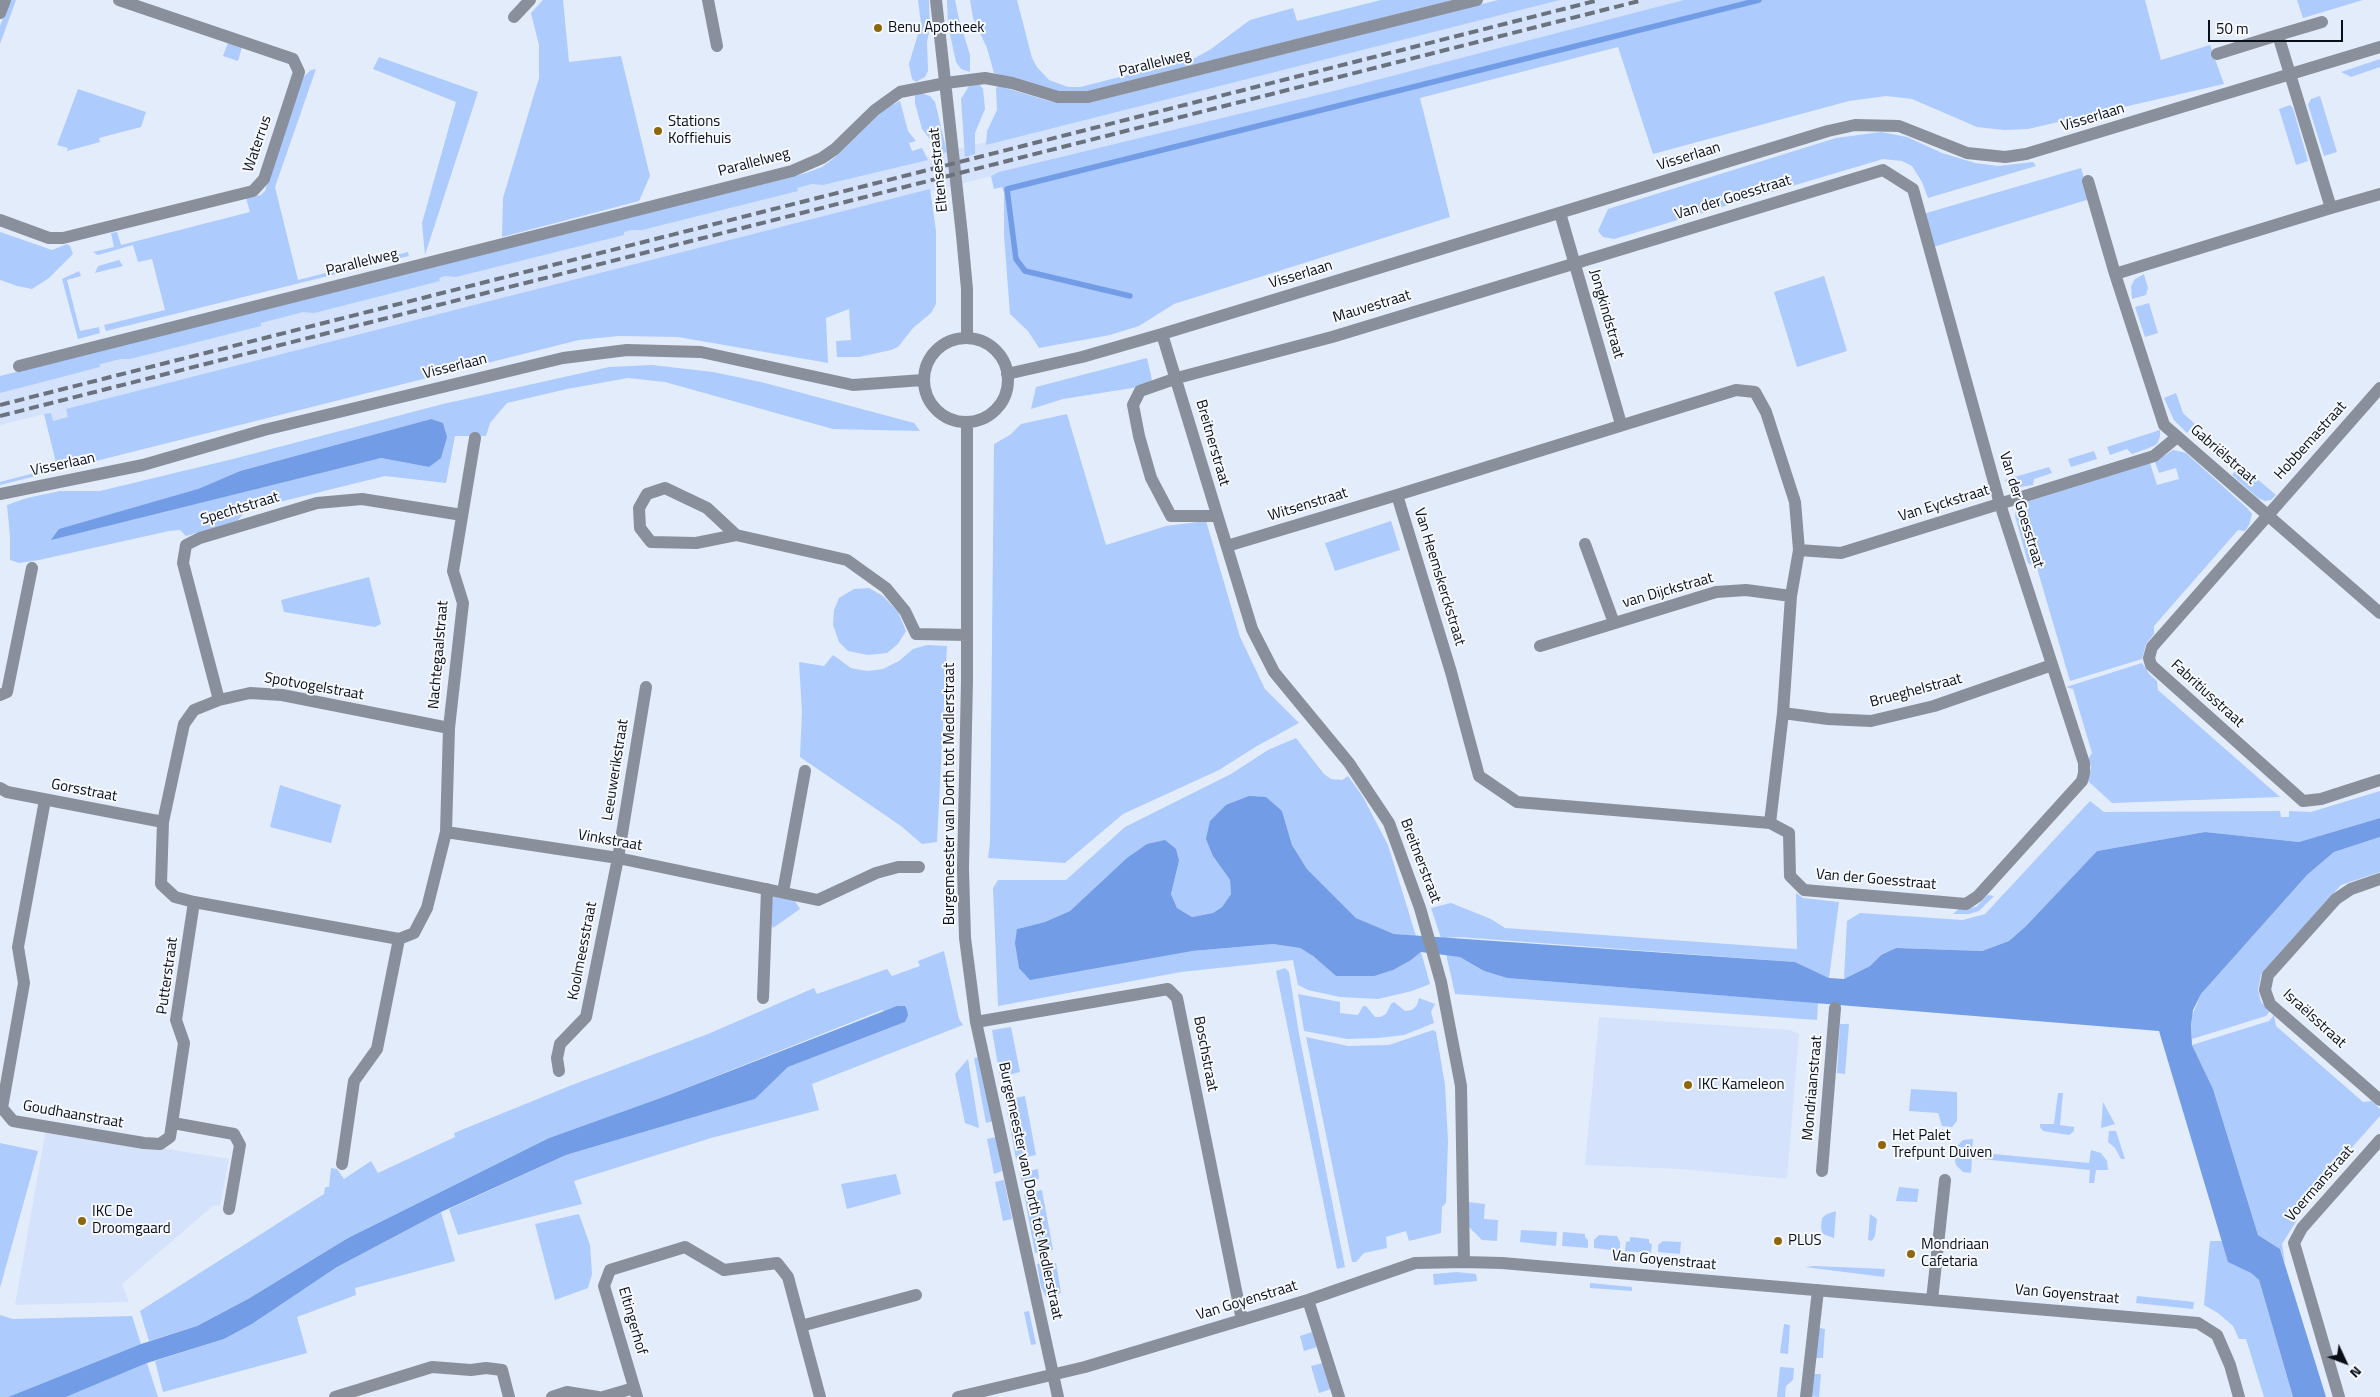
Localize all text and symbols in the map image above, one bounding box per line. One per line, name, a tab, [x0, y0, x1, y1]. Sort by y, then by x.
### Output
scale bar	[2210, 10, 2345, 42]
text: 50 m	[2216, 17, 2249, 40]
place label: Benu Apotheek	[888, 19, 984, 37]
marker: Benu Apotheek	[872, 22, 884, 34]
street label: Parallelweg	[1117, 46, 1193, 82]
street label: Visserlaan	[2059, 100, 2127, 136]
street label: Waterrus	[240, 113, 276, 175]
place label: Stations Koffiehuis	[668, 113, 731, 148]
marker: Stations Koffiehuis	[652, 125, 664, 137]
street label: Eltensestraat	[926, 127, 952, 213]
street label: Visserlaan	[1655, 139, 1723, 175]
street label: Parallelweg	[716, 145, 792, 181]
street label: Van der Goesstraat	[1673, 172, 1793, 224]
street label: Parallelweg	[324, 245, 400, 281]
street label: Visserlaan	[1267, 257, 1335, 293]
street label: Jongkindstraat	[1585, 267, 1627, 361]
street label: Mauvestraat	[1331, 287, 1413, 327]
street label: Visserlaan	[421, 350, 489, 384]
street label: Breitnerstraat	[1191, 398, 1233, 488]
street label: Hobbemastraat	[2271, 398, 2351, 484]
street label: Gabriëlstraat	[2186, 421, 2260, 489]
street label: Visserlaan	[29, 449, 97, 481]
street label: Van der Goesstraat	[1995, 450, 2047, 570]
street label: Van Eyckstraat	[1896, 482, 1992, 526]
street label: Witsenstraat	[1266, 484, 1350, 526]
street label: Spechtstraat	[199, 489, 281, 529]
street label: Van Heemskerckstraat	[1409, 506, 1469, 648]
street label: van Dijckstraat	[1621, 569, 1715, 613]
street label: Nachtegaalstraat	[425, 600, 453, 710]
street label: Fabritiusstraat	[2167, 656, 2247, 732]
street label: Burgemeester van Dorth tot Medlerstraat	[941, 663, 959, 925]
street label: Spotvogelstraat	[263, 669, 365, 705]
street label: Brueghelstraat	[1868, 670, 1964, 712]
street label: Leeuwerikstraat	[599, 718, 633, 822]
street label: Gorsstraat	[49, 776, 119, 806]
street label: Breitnerstraat	[1396, 816, 1444, 906]
street label: Vinkstraat	[576, 826, 644, 856]
street label: Van der Goesstraat	[1815, 866, 1937, 894]
street label: Koolmeesstraat	[565, 900, 601, 1002]
street label: Putterstraat	[154, 936, 182, 1016]
street label: Israëlsstraat	[2279, 986, 2349, 1052]
street label: Boschstraat	[1189, 1015, 1221, 1093]
street label: Mondriaanstraat	[1799, 1035, 1827, 1141]
street label: Burgemeester van Dorth tot Medlerstraat	[994, 1061, 1066, 1321]
place label: IKC Kameleon	[1698, 1076, 1785, 1094]
marker: IKC Kameleon	[1682, 1079, 1694, 1091]
street label: Goudhaanstraat	[21, 1097, 125, 1133]
place label: Het Palet Trefpunt Duiven	[1892, 1127, 1992, 1162]
marker: Het Palet Trefpunt Duiven	[1876, 1139, 1888, 1151]
street label: Voermanstraat	[2282, 1142, 2358, 1226]
place label: IKC De Droomgaard	[92, 1203, 171, 1238]
marker: IKC De Droomgaard	[76, 1215, 88, 1227]
place label: PLUS	[1788, 1232, 1822, 1250]
marker: PLUS	[1772, 1235, 1784, 1247]
place label: Mondriaan Cafetaria	[1921, 1236, 1989, 1271]
street label: Van Goyenstraat	[1611, 1247, 1717, 1275]
marker: Mondriaan Cafetaria	[1905, 1248, 1917, 1260]
street label: Van Goyenstraat	[1194, 1277, 1300, 1325]
street label: Van Goyenstraat	[2014, 1281, 2120, 1309]
street label: Eltingerhof	[614, 1285, 650, 1357]
north arrow	[2320, 1337, 2370, 1387]
text: N	[2345, 1362, 2367, 1383]

